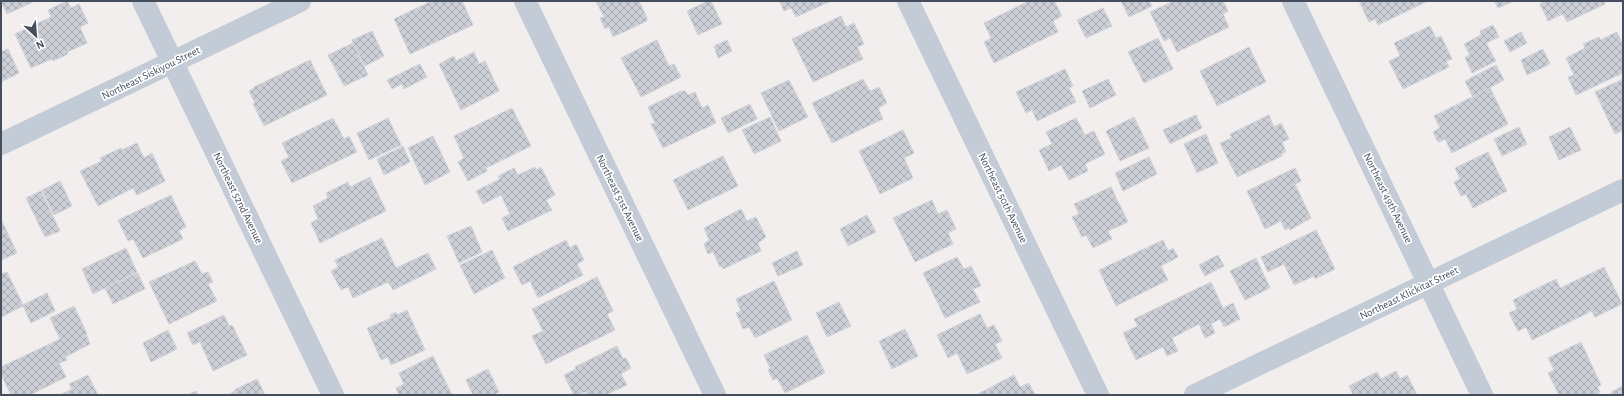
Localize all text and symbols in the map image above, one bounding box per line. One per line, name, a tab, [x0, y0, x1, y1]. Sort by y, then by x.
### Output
north arrow	[16, 16, 56, 56]
text: N	[34, 38, 46, 51]
street label: Northeast Siskiyou Street	[100, 44, 202, 102]
street label: Northeast 52nd Avenue	[211, 151, 265, 245]
street label: Northeast 50th Avenue	[976, 151, 1030, 245]
street label: Northeast 49th Avenue	[1361, 151, 1415, 245]
street label: Northeast 51st Avenue	[594, 153, 646, 243]
street label: Northeast Klickitat Street	[1358, 264, 1460, 322]

